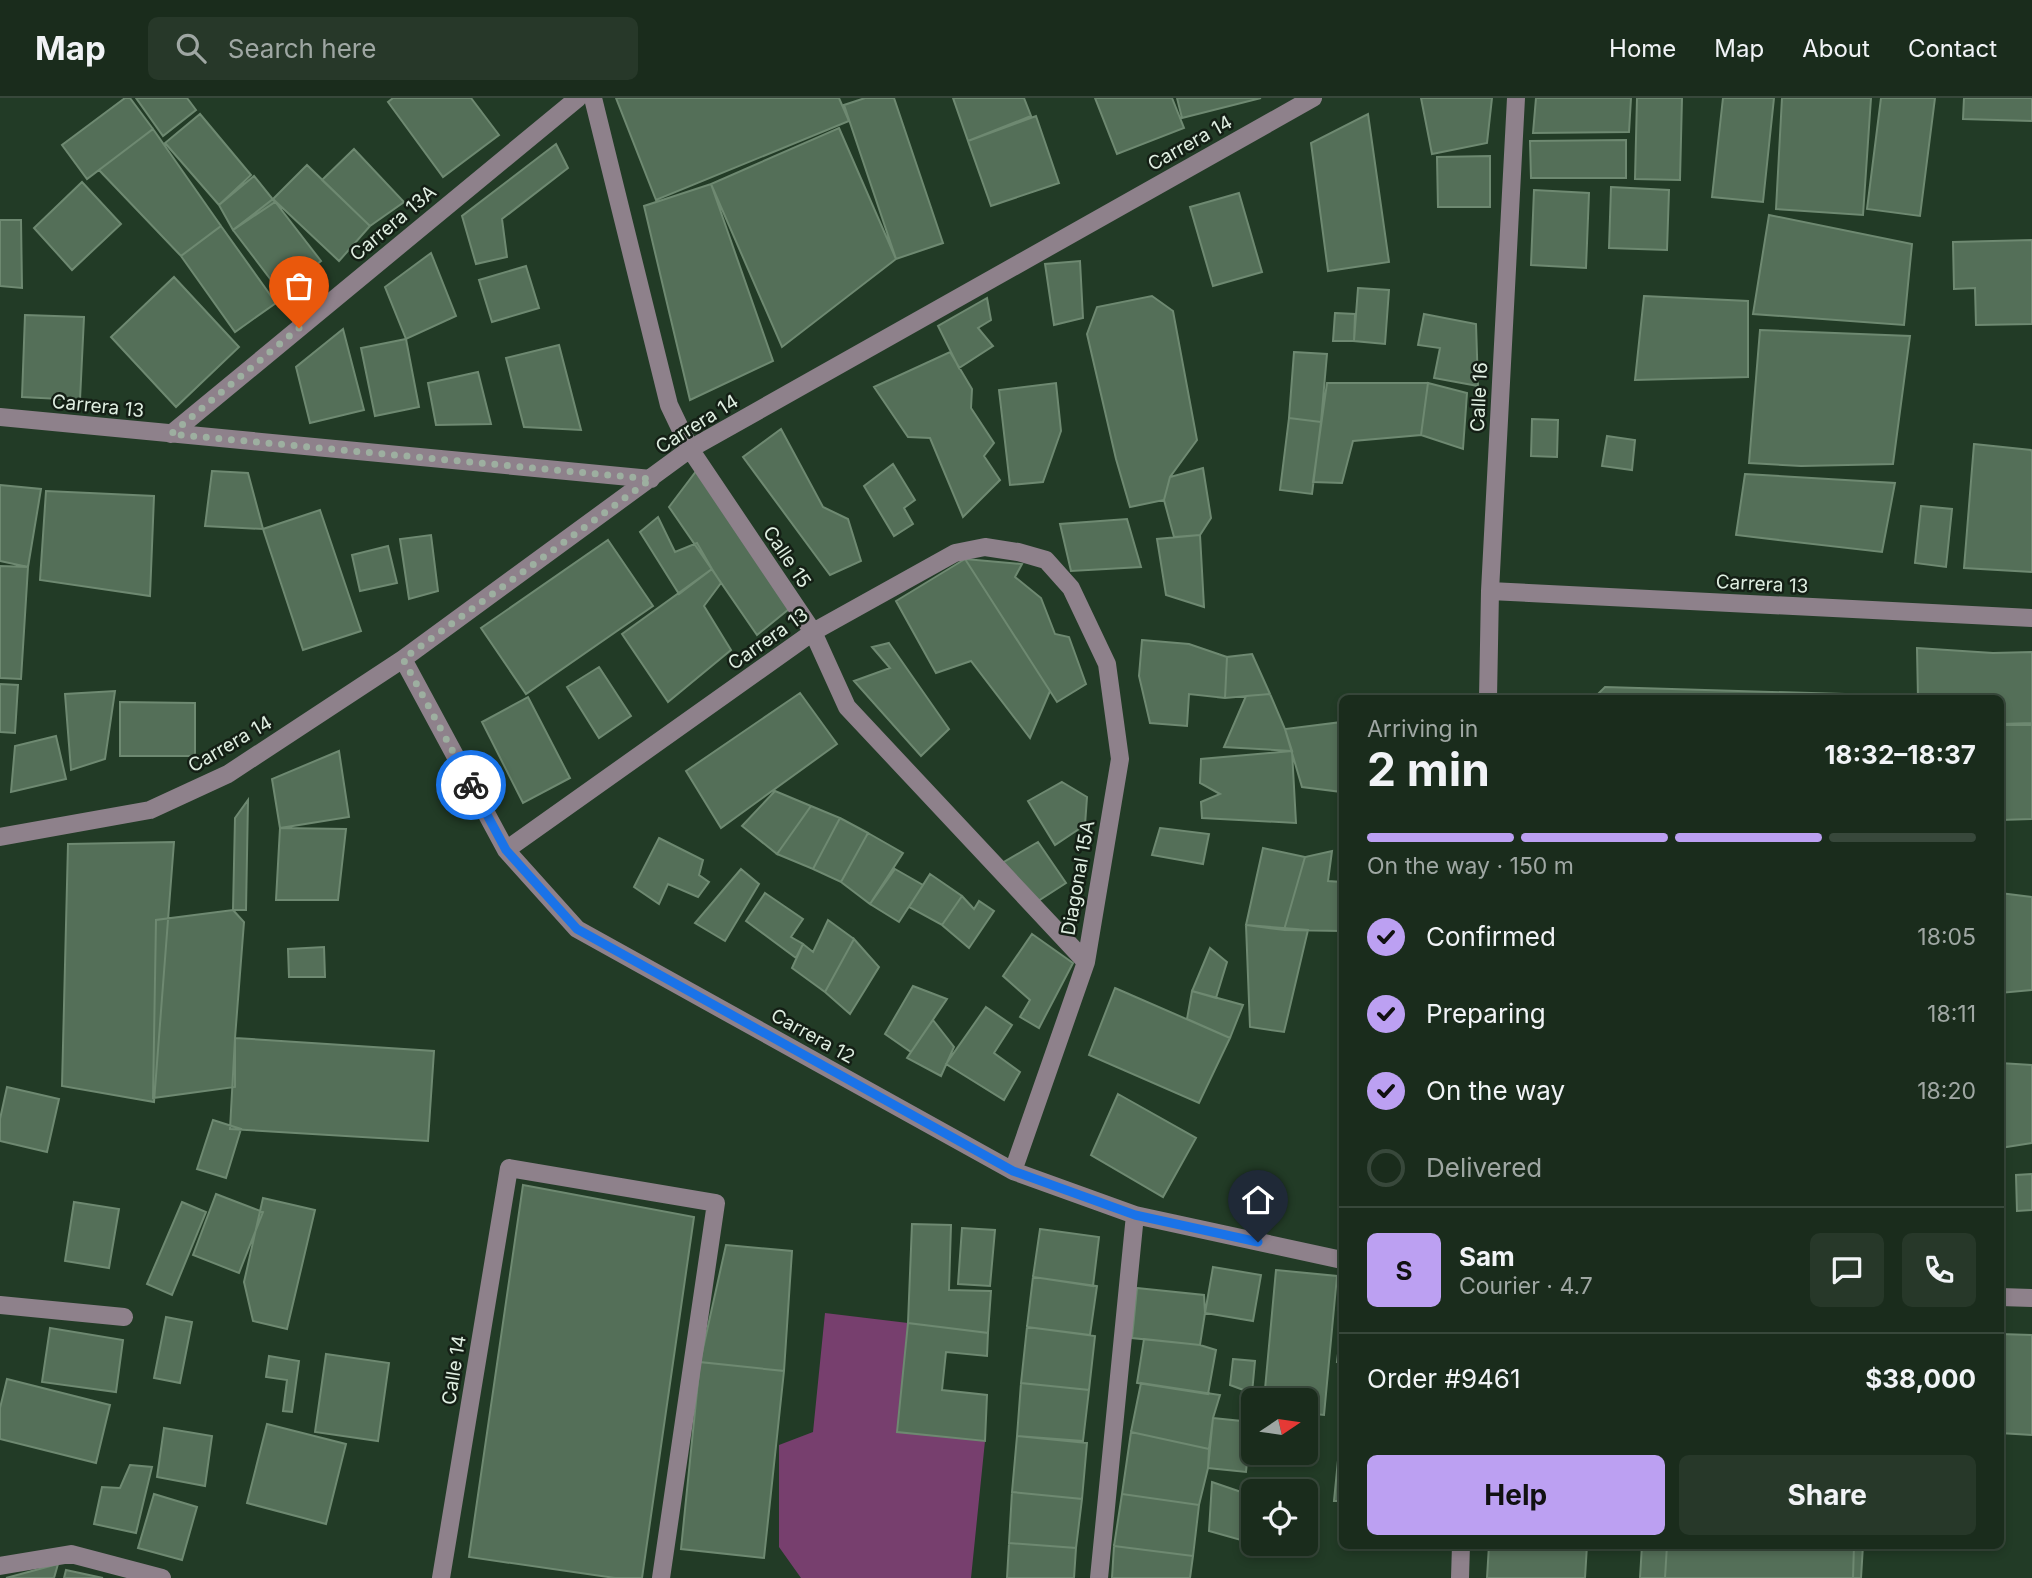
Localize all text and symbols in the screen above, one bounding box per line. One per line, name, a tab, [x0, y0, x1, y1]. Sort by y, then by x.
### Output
search box	[148, 17, 638, 80]
text: Map	[35, 28, 106, 68]
icon: search	[172, 29, 210, 67]
text: Search here	[228, 33, 376, 64]
text: Home	[1609, 34, 1676, 63]
text: Map	[1714, 34, 1764, 63]
text: About	[1802, 34, 1870, 63]
text: Contact	[1908, 34, 1997, 63]
street label: Carrera 14	[1144, 110, 1236, 176]
street label: Carrera 13A	[345, 180, 441, 266]
pin	[269, 256, 329, 328]
icon: bag	[280, 267, 318, 305]
street label: Calle 16	[1466, 362, 1492, 432]
street label: Carrera 13	[51, 390, 145, 422]
street label: Carrera 14	[651, 390, 743, 458]
street label: Calle 15	[758, 522, 816, 592]
street label: Carrera 13	[1715, 570, 1809, 598]
street label: Carrera 13	[723, 603, 813, 675]
street label: Carrera 14	[184, 711, 276, 777]
text: Arriving in	[1367, 715, 1478, 743]
text: 18:32–18:37	[1824, 739, 1976, 770]
text: 2 min	[1367, 741, 1490, 797]
courier	[436, 750, 506, 820]
icon: bike	[452, 766, 490, 804]
street label: Diagonal 15A	[1057, 819, 1099, 937]
text: On the way · 150 m	[1367, 852, 1574, 880]
icon: check	[1367, 918, 1405, 956]
text: Confirmed	[1426, 921, 1556, 952]
text: 18:05	[1917, 923, 1976, 951]
icon: check	[1367, 995, 1405, 1033]
text: Preparing	[1426, 998, 1546, 1029]
text: 18:11	[1927, 1000, 1976, 1028]
street label: Carrera 12	[767, 1004, 859, 1068]
icon: check	[1367, 1072, 1405, 1110]
text: On the way	[1426, 1075, 1565, 1106]
text: 18:20	[1917, 1077, 1976, 1105]
text: Delivered	[1426, 1152, 1542, 1183]
pin	[1228, 1170, 1288, 1242]
icon: home	[1239, 1181, 1277, 1219]
button: chat	[1810, 1233, 1884, 1307]
button: phone	[1902, 1233, 1976, 1307]
text: Sam	[1459, 1241, 1515, 1272]
text: S	[1395, 1255, 1413, 1286]
text: Courier · 4.7	[1459, 1272, 1593, 1300]
street label: Calle 14	[437, 1334, 471, 1406]
text: Order #9461	[1367, 1363, 1521, 1394]
text: $38,000	[1865, 1363, 1976, 1394]
north arrow	[1241, 1388, 1318, 1465]
map controls	[1241, 1388, 1318, 1556]
button: Help	[1367, 1455, 1665, 1535]
button: Share	[1679, 1455, 1976, 1535]
button: locate	[1241, 1479, 1318, 1556]

